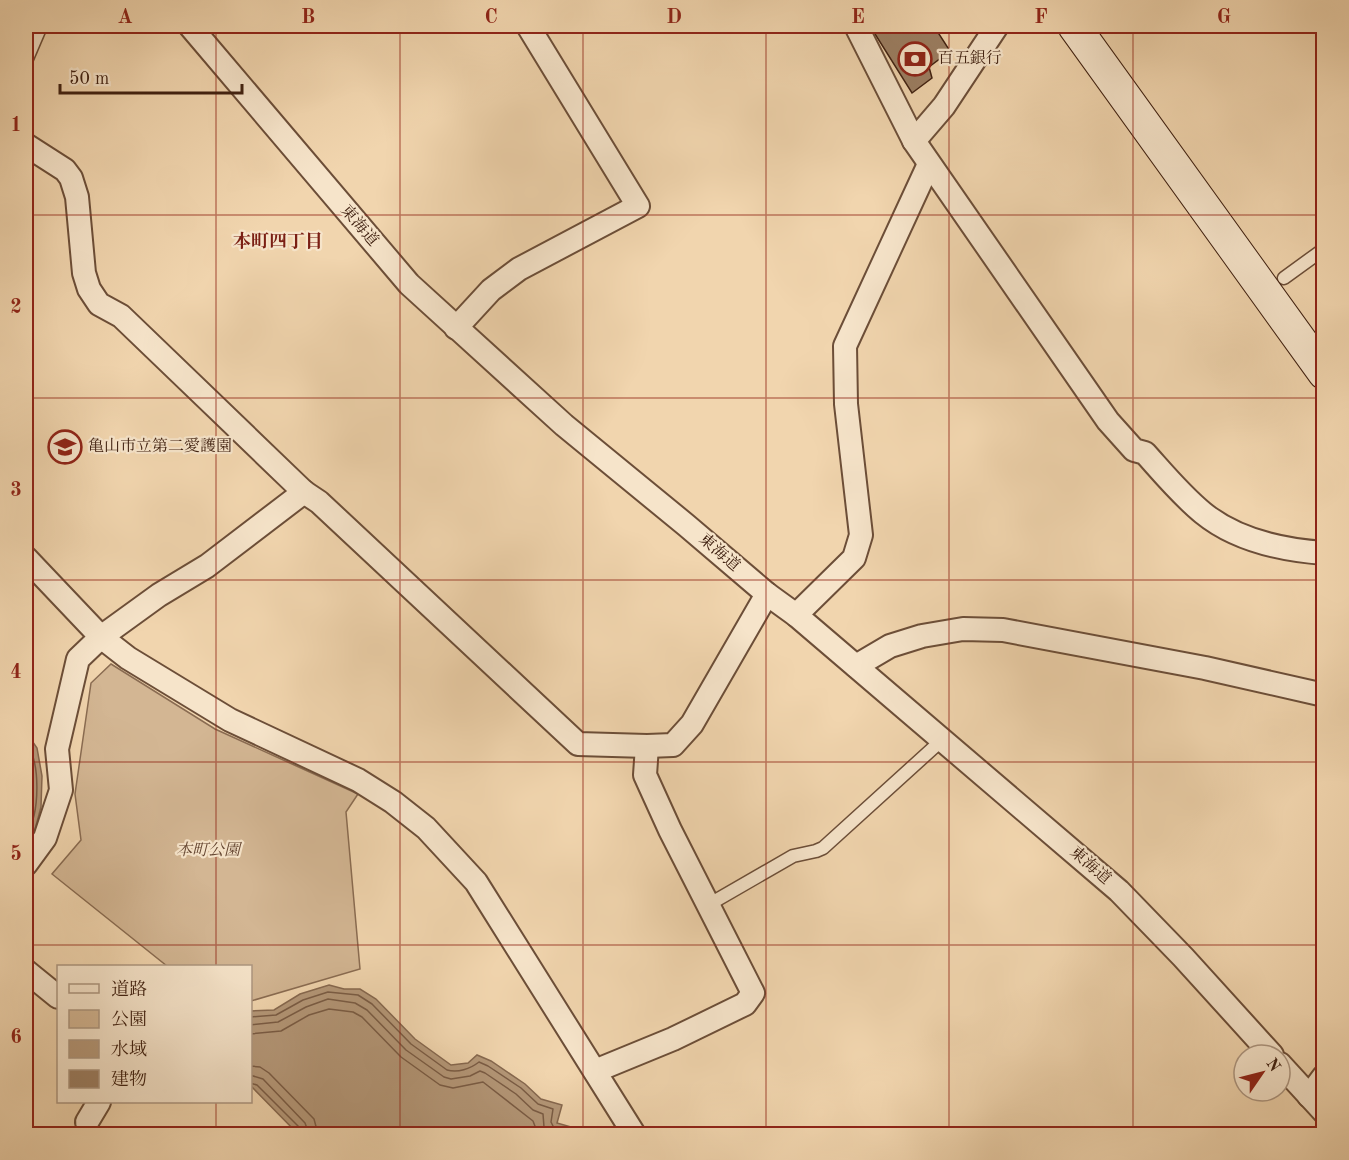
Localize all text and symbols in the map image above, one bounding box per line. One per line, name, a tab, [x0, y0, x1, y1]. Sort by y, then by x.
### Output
text: A	[117, 8, 133, 28]
text: B	[301, 8, 315, 28]
text: C	[484, 8, 498, 28]
text: D	[666, 8, 682, 28]
text: E	[851, 8, 865, 28]
text: F	[1034, 8, 1048, 28]
text: G	[1217, 8, 1231, 28]
bank icon: 百五銀行	[897, 41, 933, 77]
place label: 百五銀行	[938, 49, 1002, 67]
scale bar	[60, 57, 242, 95]
text: 50 m	[69, 70, 109, 88]
text: 1	[10, 116, 22, 136]
street label: 東海道	[337, 201, 382, 249]
district label: 本町四丁目	[233, 231, 323, 251]
text: 2	[10, 298, 22, 318]
school or university icon: 亀山市立第二愛護園	[47, 429, 83, 465]
place label: 亀山市立第二愛護園	[88, 437, 232, 455]
text: 3	[10, 481, 22, 501]
street label: 東海道	[696, 530, 744, 575]
text: 4	[10, 663, 22, 683]
park label: 本町公園	[176, 841, 243, 859]
street label: 東海道	[1067, 843, 1115, 888]
text: 5	[10, 844, 22, 865]
legend	[57, 965, 252, 1103]
text: 道路	[111, 979, 147, 999]
text: 公園	[111, 1010, 147, 1029]
text: 6	[10, 1028, 22, 1048]
text: 水域	[111, 1039, 147, 1059]
north arrow	[1232, 1043, 1292, 1103]
text: N	[1263, 1056, 1283, 1076]
text: 建物	[111, 1069, 147, 1089]

